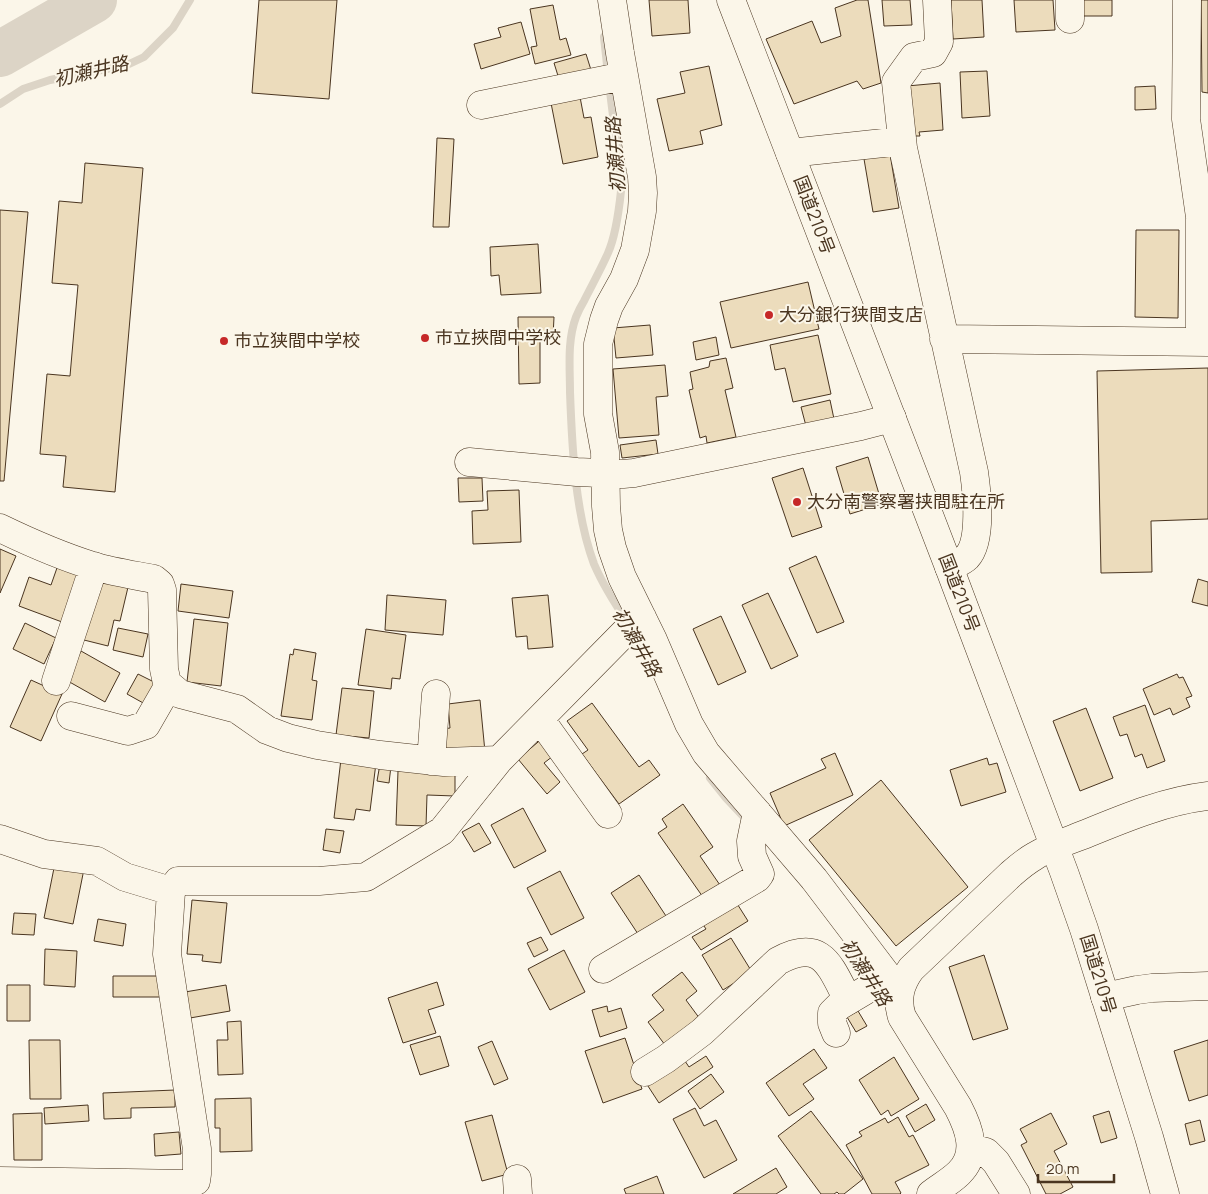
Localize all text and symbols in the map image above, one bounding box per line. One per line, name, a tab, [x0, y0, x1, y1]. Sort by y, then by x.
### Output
water label: 初瀬井路	[51, 49, 133, 92]
water label: 初瀬井路	[599, 114, 631, 194]
street label: 国道210号	[789, 172, 841, 257]
place label: 大分銀行狭間支店	[779, 302, 923, 326]
marker: 大分銀行狭間支店	[763, 309, 775, 321]
place label: 市立挾間中学校	[435, 325, 561, 349]
place label: 市立狭間中学校	[234, 328, 360, 352]
marker: 市立挾間中学校	[419, 332, 431, 344]
marker: 市立狭間中学校	[218, 335, 230, 347]
place label: 大分南警察署挟間駐在所	[807, 489, 1005, 513]
marker: 大分南警察署挟間駐在所	[791, 496, 803, 508]
street label: 国道210号	[934, 550, 986, 635]
water label: 初瀬井路	[607, 603, 668, 683]
street label: 国道210号	[1075, 931, 1122, 1017]
water label: 初瀬井路	[834, 933, 899, 1013]
scale bar	[1038, 1152, 1114, 1184]
text: 20 m	[1046, 1158, 1079, 1179]

